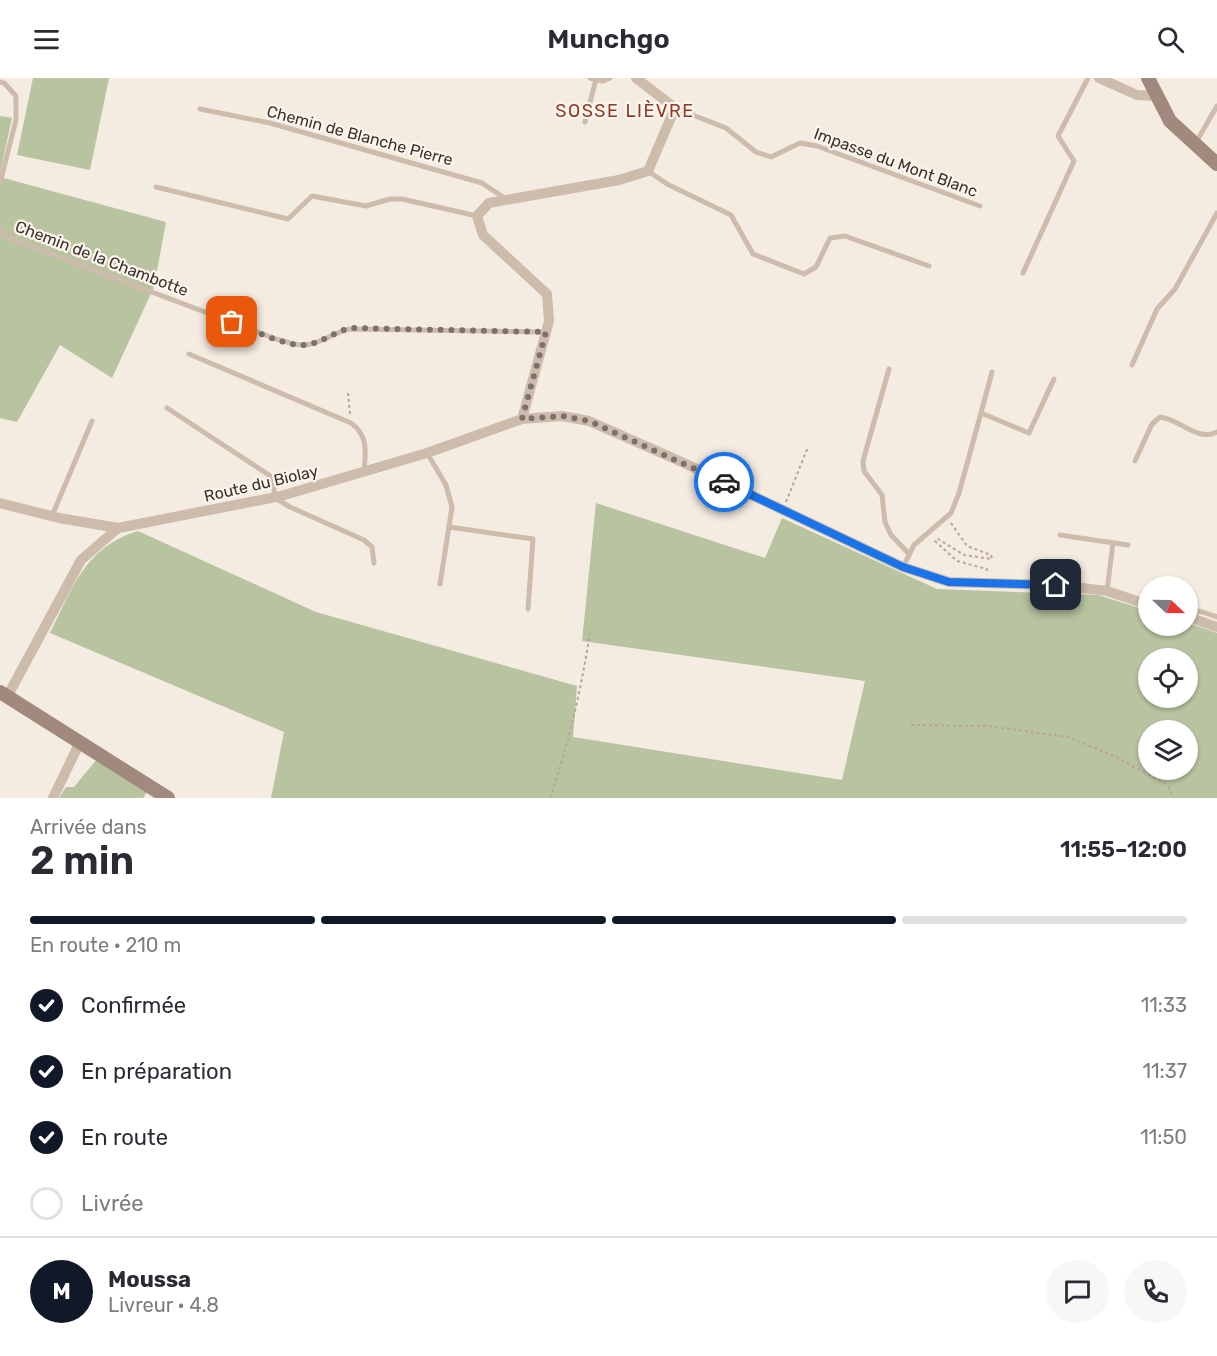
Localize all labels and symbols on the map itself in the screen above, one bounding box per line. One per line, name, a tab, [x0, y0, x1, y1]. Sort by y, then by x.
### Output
district label: SOSSE LIÈVRE	[555, 100, 695, 122]
street label: Chemin de Blanche Pierre	[265, 101, 455, 170]
street label: Impasse du Mont Blanc	[811, 124, 980, 201]
street label: Chemin de la Chambotte	[13, 217, 191, 300]
pin	[206, 296, 257, 347]
courier	[694, 452, 754, 512]
street label: Route du Biolay	[202, 461, 320, 506]
pin	[1030, 559, 1081, 610]
north arrow	[1138, 576, 1198, 636]

